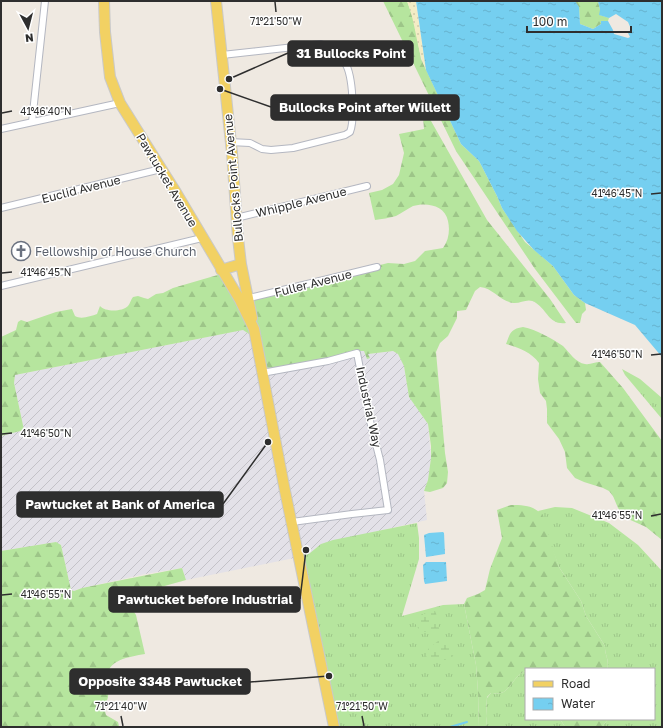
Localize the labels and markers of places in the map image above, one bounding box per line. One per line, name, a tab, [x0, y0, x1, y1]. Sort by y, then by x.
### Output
callout: 31 Bullocks Point	[288, 41, 413, 66]
callout: Bullocks Point after Willett	[271, 95, 459, 120]
church icon: Fellowship of House Church	[10, 240, 32, 262]
place label: Fellowship of House Church	[35, 244, 196, 259]
callout: Pawtucket at Bank of America	[17, 492, 223, 517]
callout: Pawtucket before Industrial	[109, 587, 300, 612]
callout: Opposite 3348 Pawtucket	[70, 669, 250, 694]

